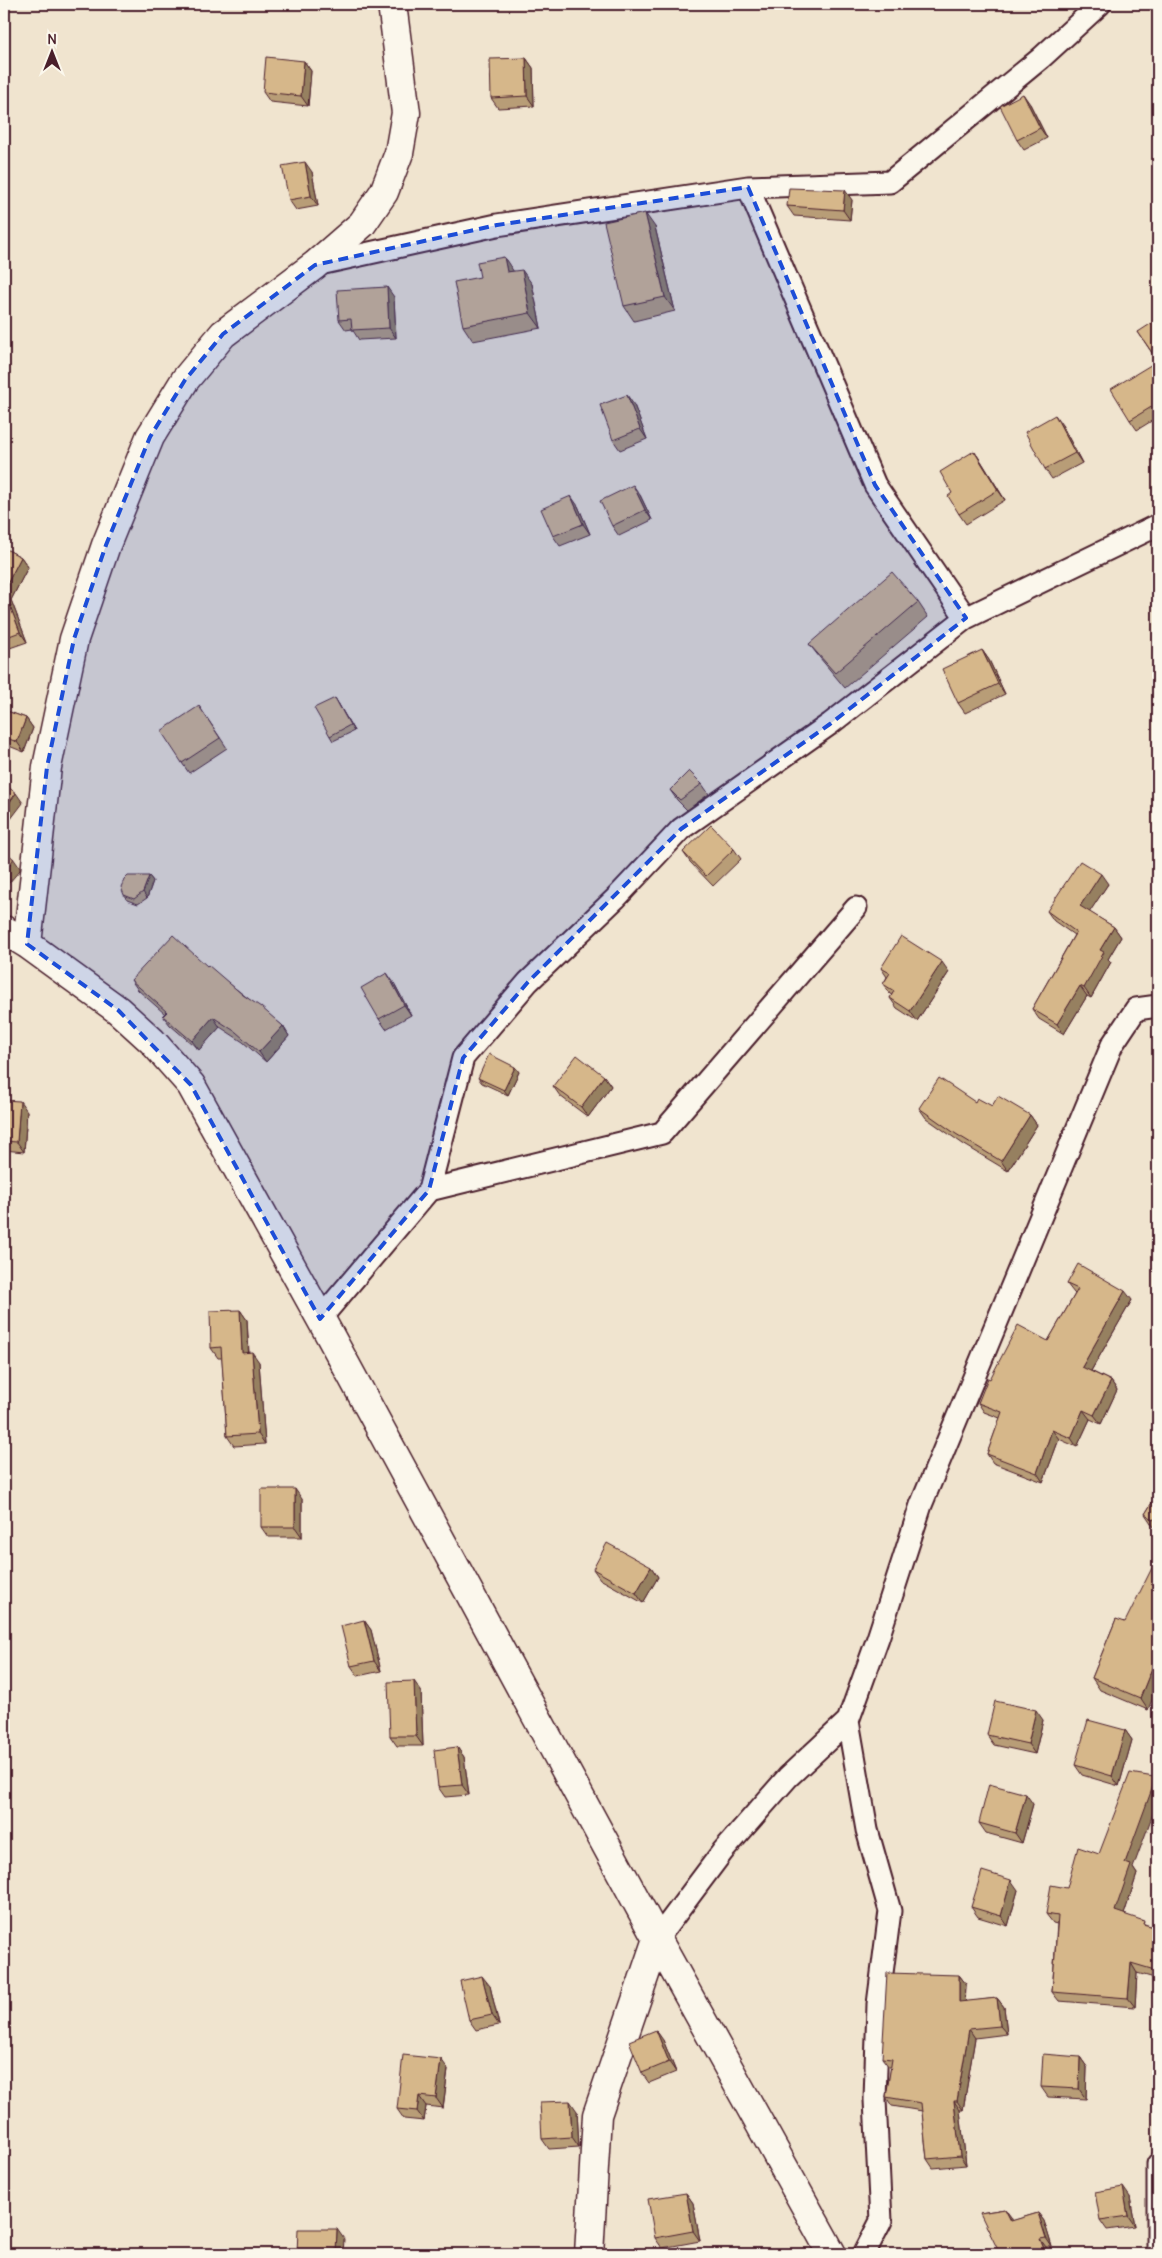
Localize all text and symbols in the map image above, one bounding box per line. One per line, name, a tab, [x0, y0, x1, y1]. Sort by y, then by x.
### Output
north arrow	[28, 28, 78, 78]
text: N	[47, 30, 57, 48]

